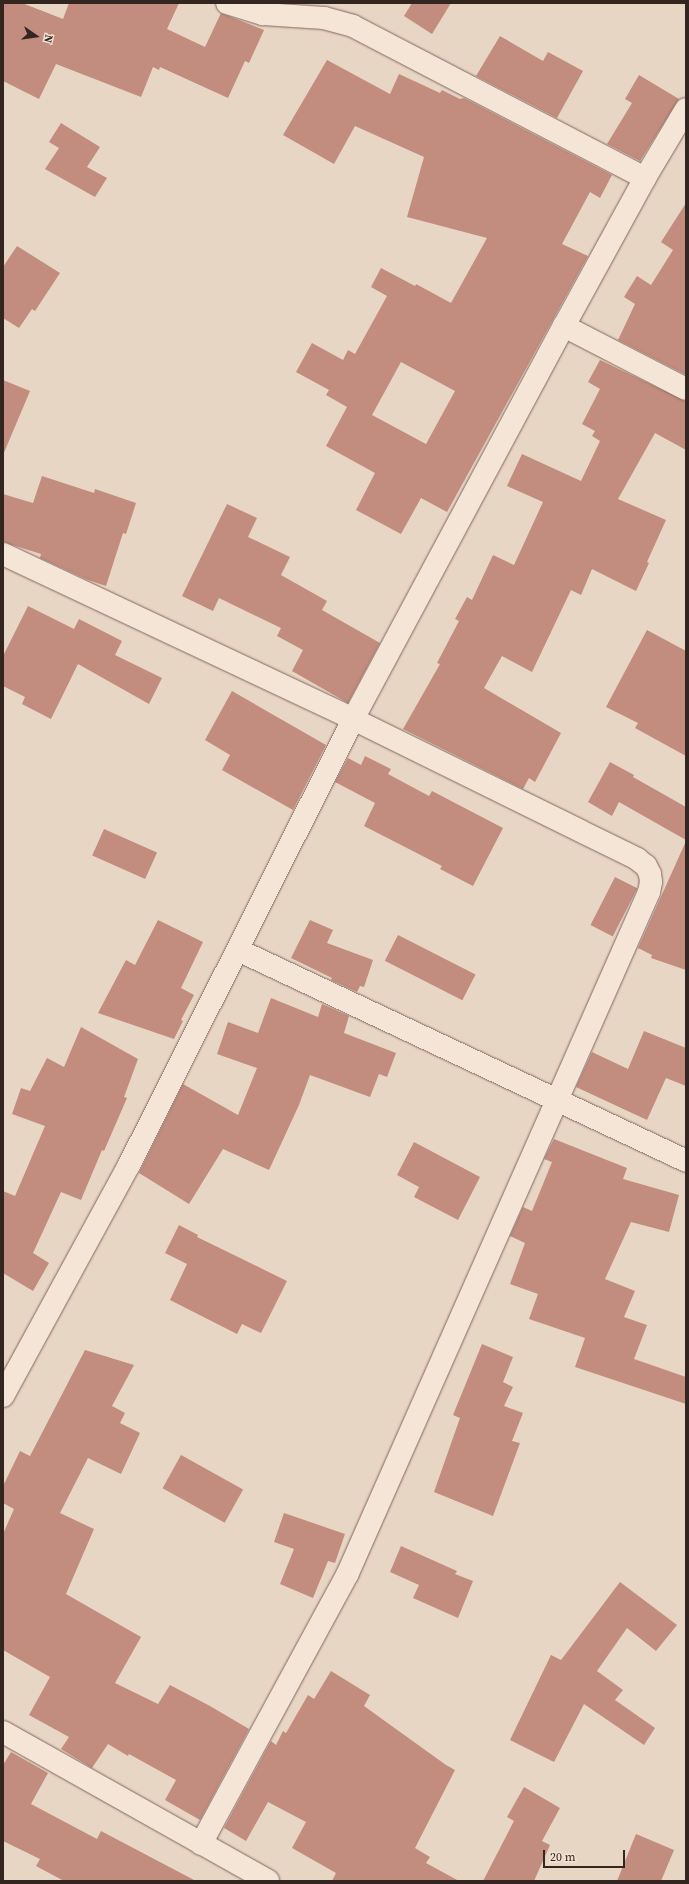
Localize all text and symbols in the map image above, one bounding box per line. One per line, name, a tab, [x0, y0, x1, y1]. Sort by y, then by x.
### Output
north arrow	[16, 16, 56, 56]
text: N	[40, 33, 56, 44]
scale bar	[545, 1842, 627, 1868]
text: 20 m	[550, 1849, 576, 1865]

